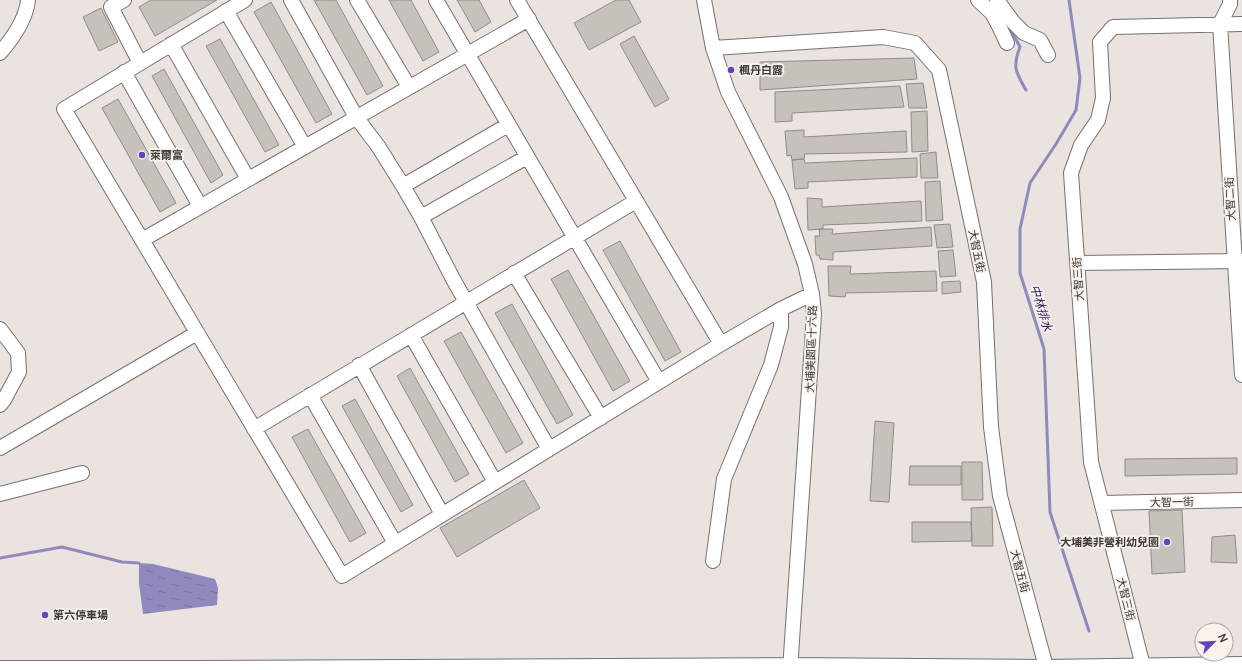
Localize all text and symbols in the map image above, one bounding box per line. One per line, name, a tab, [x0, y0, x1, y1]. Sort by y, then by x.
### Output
place label: 楓丹白露	[739, 62, 783, 77]
marker: 楓丹白露	[726, 65, 736, 75]
place label: 萊爾富	[150, 147, 183, 162]
marker: 萊爾富	[137, 150, 147, 160]
street label: 大智二街	[1221, 177, 1238, 221]
street label: 大智五街	[966, 228, 989, 274]
street label: 大智三街	[1068, 257, 1087, 302]
water label: 中林排水	[1026, 282, 1057, 334]
street label: 大埔美園區十六路	[801, 305, 820, 393]
street label: 大智一街	[1150, 494, 1194, 509]
place label: 大埔美非營利幼兒園	[1060, 534, 1159, 549]
marker: 大埔美非營利幼兒園	[1162, 537, 1172, 547]
street label: 大智五街	[1008, 548, 1033, 594]
street label: 大智三街	[1114, 576, 1139, 622]
place label: 第六停車場	[53, 607, 108, 622]
marker: 第六停車場	[40, 610, 50, 620]
north arrow	[1194, 622, 1234, 662]
text: N	[1215, 631, 1232, 644]

